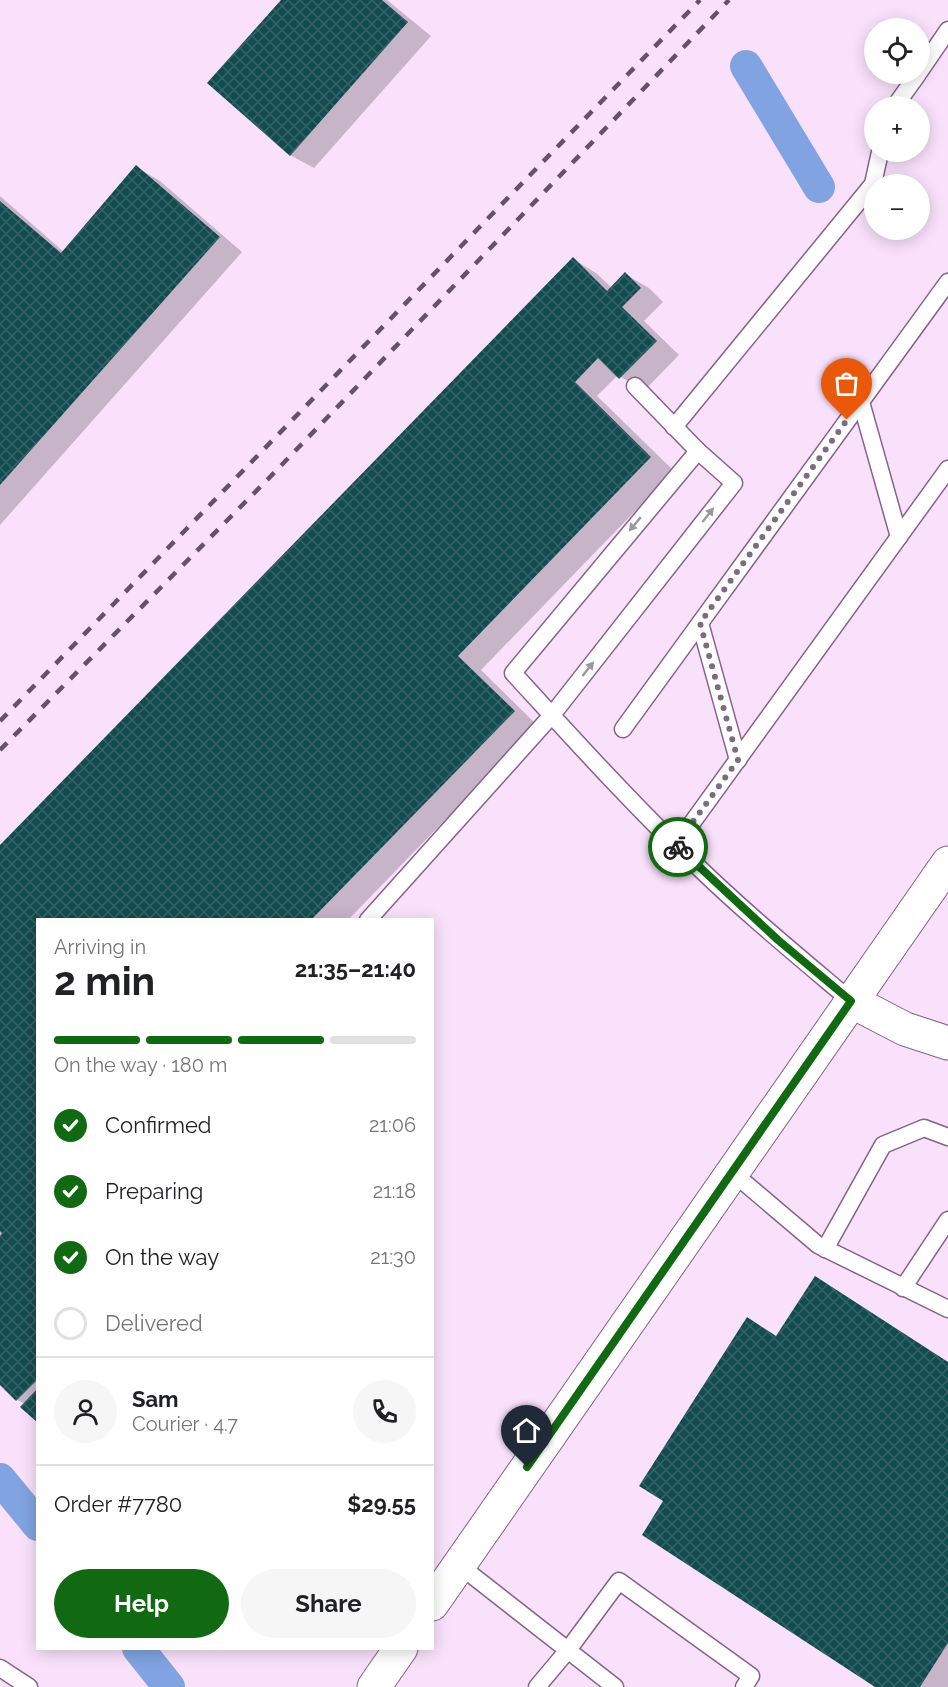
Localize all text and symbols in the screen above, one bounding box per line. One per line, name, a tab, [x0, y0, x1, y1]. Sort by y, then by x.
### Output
map controls	[864, 18, 930, 240]
button: locate	[864, 18, 930, 84]
button: +	[864, 96, 930, 162]
button: −	[864, 174, 930, 240]
pin	[821, 358, 872, 420]
icon: bag	[830, 367, 863, 400]
one-way arrow	[702, 508, 714, 523]
one-way arrow	[629, 516, 642, 532]
one-way arrow	[581, 661, 593, 676]
courier	[648, 817, 708, 877]
icon: bike	[662, 831, 695, 864]
text: Arriving in	[54, 935, 146, 959]
text: 21:35–21:40	[295, 956, 416, 982]
text: 2 min	[54, 958, 155, 1004]
text: On the way · 180 m	[54, 1053, 227, 1077]
icon: check	[54, 1109, 87, 1142]
text: Confirmed	[105, 1112, 212, 1138]
text: 21:06	[369, 1113, 416, 1137]
icon: check	[54, 1175, 87, 1208]
text: Preparing	[105, 1178, 203, 1204]
text: 21:18	[373, 1179, 416, 1203]
icon: check	[54, 1241, 87, 1274]
text: On the way	[105, 1244, 219, 1270]
text: 21:30	[370, 1245, 416, 1269]
text: Delivered	[105, 1310, 203, 1336]
button: person	[54, 1380, 117, 1443]
button: phone	[353, 1380, 416, 1443]
text: Sam	[132, 1386, 179, 1412]
pin	[501, 1405, 552, 1467]
text: Courier · 4.7	[132, 1412, 238, 1436]
icon: home	[510, 1414, 543, 1447]
text: Order #7780	[54, 1491, 182, 1517]
text: $29.55	[347, 1491, 416, 1517]
button: Help	[54, 1569, 229, 1638]
button: Share	[241, 1569, 416, 1638]

